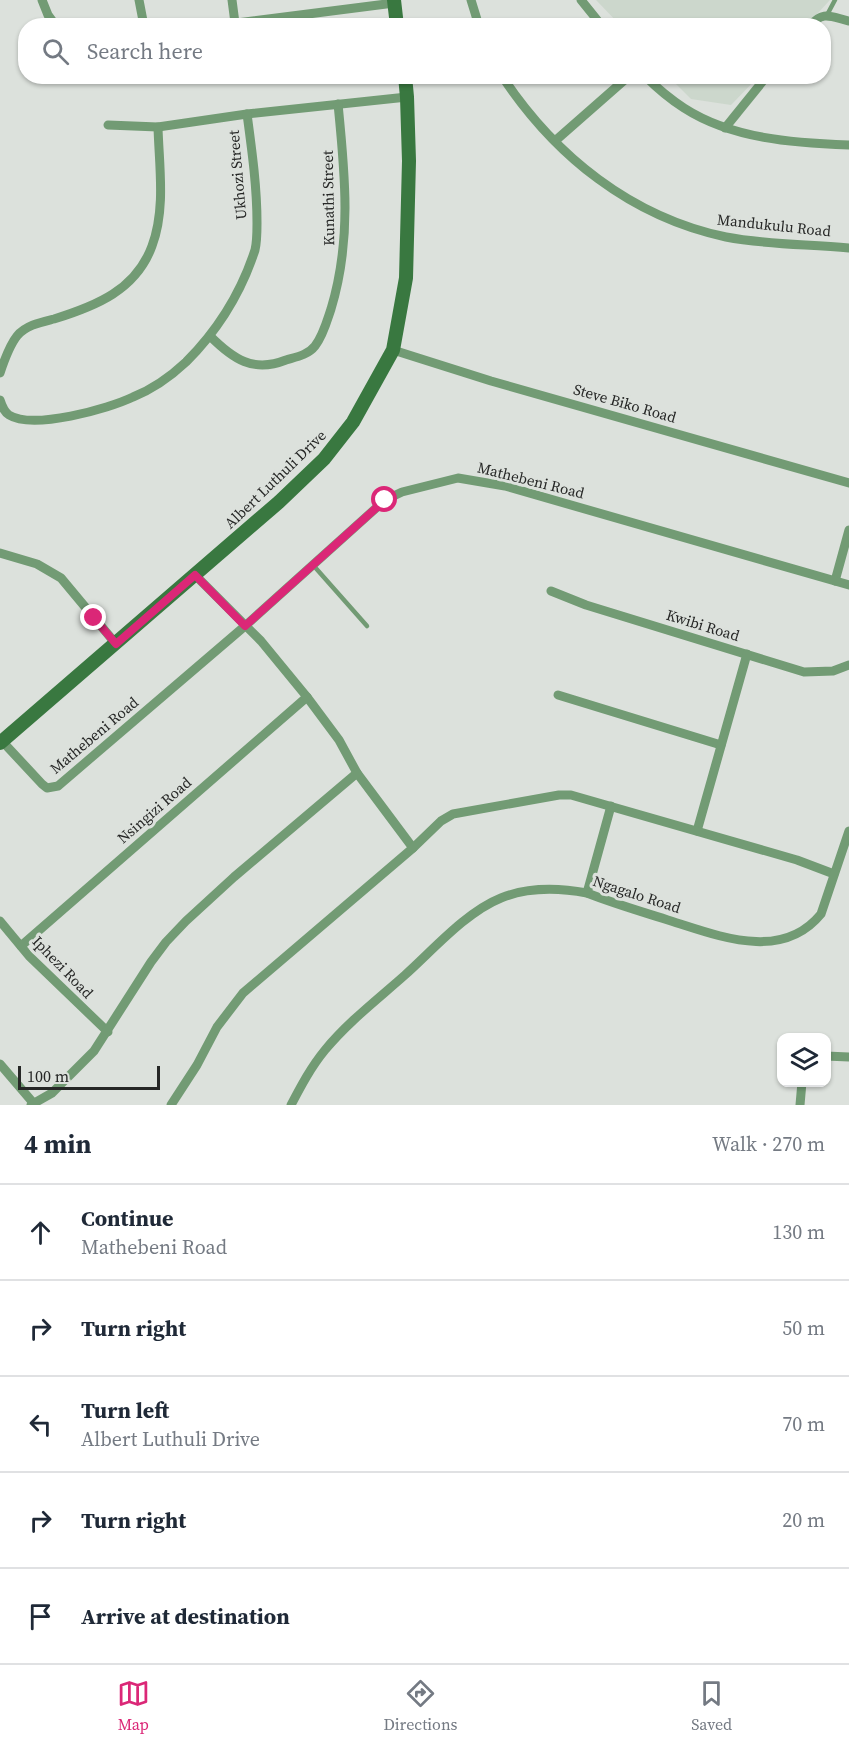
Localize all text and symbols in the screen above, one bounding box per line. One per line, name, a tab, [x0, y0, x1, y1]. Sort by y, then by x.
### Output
search box	[18, 18, 831, 84]
icon: search	[39, 35, 72, 68]
text: Search here	[87, 36, 203, 66]
street label: Ukhozi Street	[223, 129, 251, 221]
street label: Kunathi Street	[317, 150, 339, 246]
street label: Mandukulu Road	[716, 209, 833, 241]
street label: Steve Biko Road	[571, 378, 679, 428]
street label: Albert Luthuli Drive	[219, 425, 331, 533]
street label: Mathebeni Road	[475, 457, 587, 504]
route start	[371, 486, 397, 512]
route end	[80, 604, 106, 630]
street label: Kwibi Road	[664, 604, 743, 646]
street label: Mathebeni Road	[45, 691, 143, 778]
street label: Nsingizi Road	[112, 772, 196, 848]
street label: Ngagalo Road	[590, 870, 684, 918]
street label: Iphezi Road	[28, 931, 98, 1003]
map controls	[777, 1033, 831, 1087]
button: layers	[777, 1033, 831, 1087]
scale bar	[18, 1063, 160, 1090]
text: 100 m	[27, 1065, 69, 1087]
text: 4 min	[24, 1126, 91, 1162]
text: Walk · 270 m	[712, 1130, 825, 1158]
text: Continue	[81, 1203, 174, 1233]
icon: ahead	[24, 1216, 57, 1249]
text: 130 m	[772, 1218, 825, 1246]
text: Mathebeni Road	[81, 1233, 227, 1261]
icon: right	[24, 1312, 57, 1345]
text: Turn right	[81, 1313, 186, 1343]
text: 50 m	[782, 1314, 825, 1342]
text: Turn left	[81, 1395, 169, 1425]
icon: left	[24, 1408, 57, 1441]
text: 70 m	[782, 1410, 825, 1438]
text: Albert Luthuli Drive	[81, 1425, 260, 1453]
icon: right	[24, 1504, 57, 1537]
text: Turn right	[81, 1505, 186, 1535]
text: 20 m	[782, 1506, 825, 1534]
icon: arrive	[24, 1600, 57, 1633]
text: Arrive at destination	[81, 1601, 290, 1631]
tab: Map	[117, 1677, 150, 1735]
tab: Directions	[383, 1677, 458, 1735]
tab: Saved	[691, 1677, 732, 1735]

